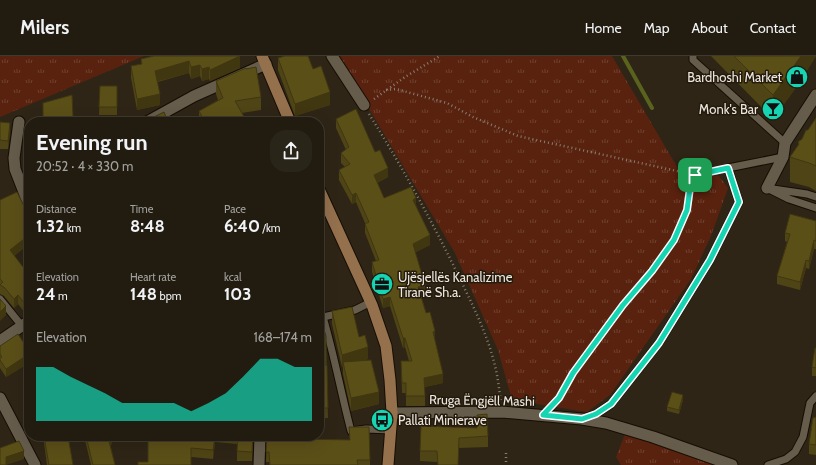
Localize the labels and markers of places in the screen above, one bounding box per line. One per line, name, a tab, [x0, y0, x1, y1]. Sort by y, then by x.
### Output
shop icon: Bardhoshi Market	[784, 64, 810, 90]
place label: Bardhoshi Market	[687, 69, 783, 85]
bar icon: Monk's Bar	[760, 96, 786, 122]
place label: Monk's Bar	[699, 101, 759, 117]
pin	[678, 158, 712, 192]
place label: Ujësjellës Kanalizime Tiranë Sh.a.	[398, 269, 513, 300]
office icon: Ujësjellës Kanalizime Tiranë Sh.a.	[369, 271, 395, 297]
bus stop icon: Pallati Minierave	[369, 407, 395, 433]
place label: Pallati Minierave	[398, 412, 487, 428]

